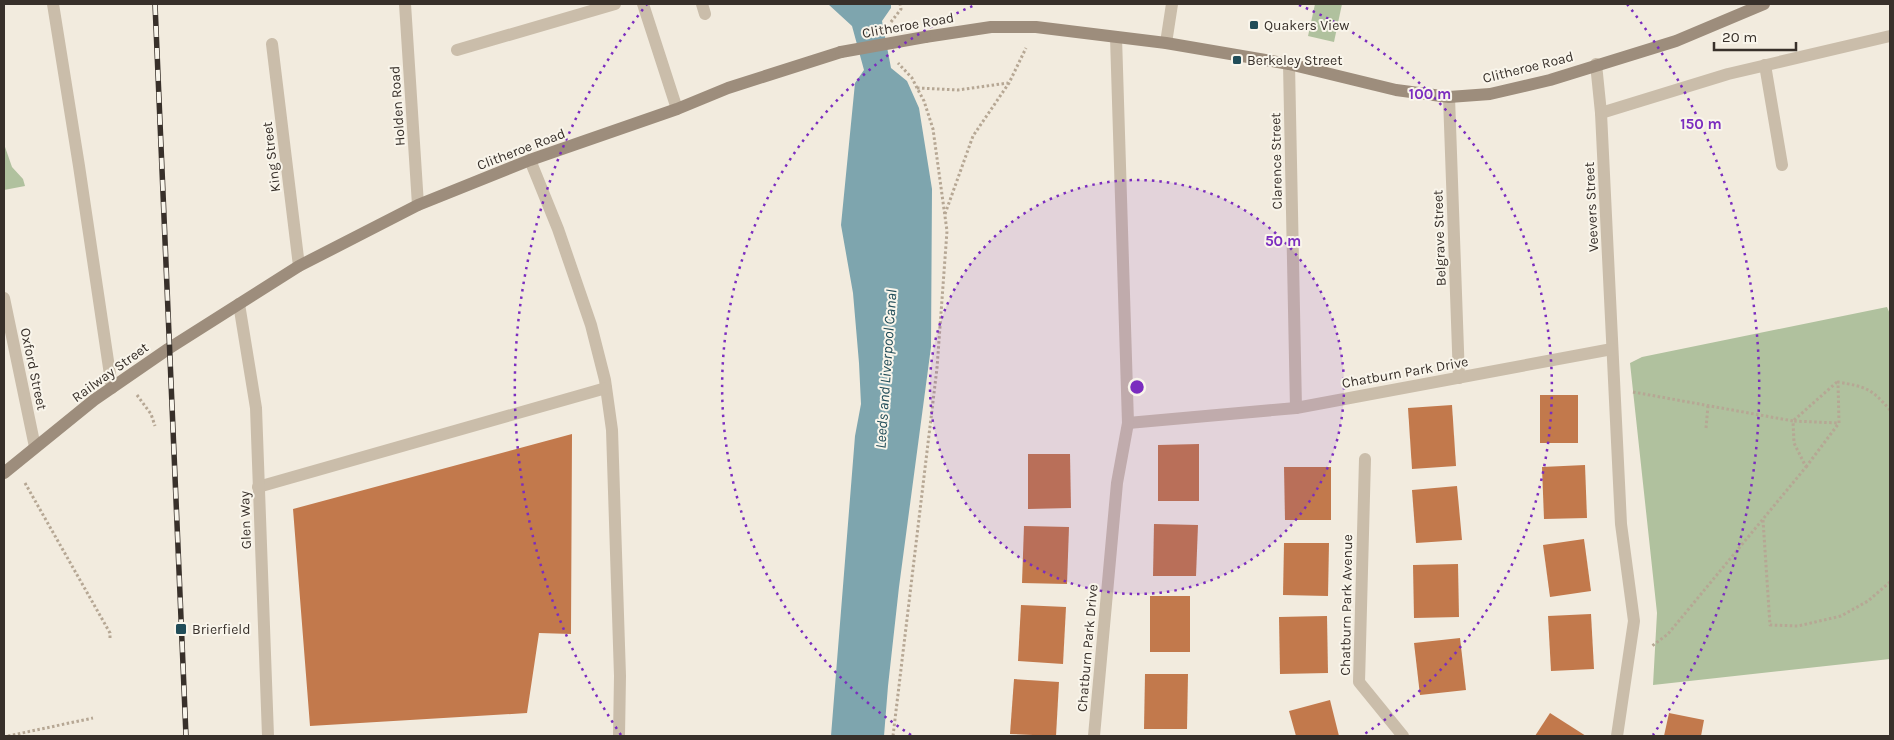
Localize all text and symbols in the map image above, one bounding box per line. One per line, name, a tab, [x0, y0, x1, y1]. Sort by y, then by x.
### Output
street label: Clitheroe Road	[861, 9, 955, 42]
place label: Quakers View	[1264, 17, 1350, 34]
marker: Quakers View	[1248, 19, 1260, 31]
scale bar	[1714, 20, 1796, 52]
text: 20 m	[1722, 28, 1757, 46]
street label: Clitheroe Road	[1481, 48, 1575, 87]
place label: Berkeley Street	[1247, 52, 1342, 69]
marker: Berkeley Street	[1231, 54, 1243, 66]
street label: Holden Road	[386, 65, 409, 147]
text: 100 m	[1409, 85, 1451, 103]
street label: Clarence Street	[1267, 112, 1286, 210]
text: 150 m	[1680, 115, 1722, 133]
street label: King Street	[259, 121, 284, 193]
street label: Clitheroe Road	[475, 125, 568, 174]
street label: Veevers Street	[1581, 161, 1602, 252]
street label: Belgrave Street	[1429, 189, 1450, 286]
text: 50 m	[1265, 232, 1301, 250]
water label: Leeds and Liverpool Canal	[871, 288, 901, 449]
street label: Oxford Street	[16, 326, 51, 412]
street label: Railway Street	[69, 339, 152, 406]
street label: Chatburn Park Drive	[1341, 353, 1470, 392]
centre of rings	[1128, 378, 1146, 396]
street label: Glen Way	[236, 490, 255, 549]
street label: Chatburn Park Avenue	[1337, 534, 1356, 676]
street label: Chatburn Park Drive	[1073, 584, 1102, 713]
place label: Brierfield	[192, 621, 251, 638]
marker: Brierfield	[174, 622, 188, 636]

